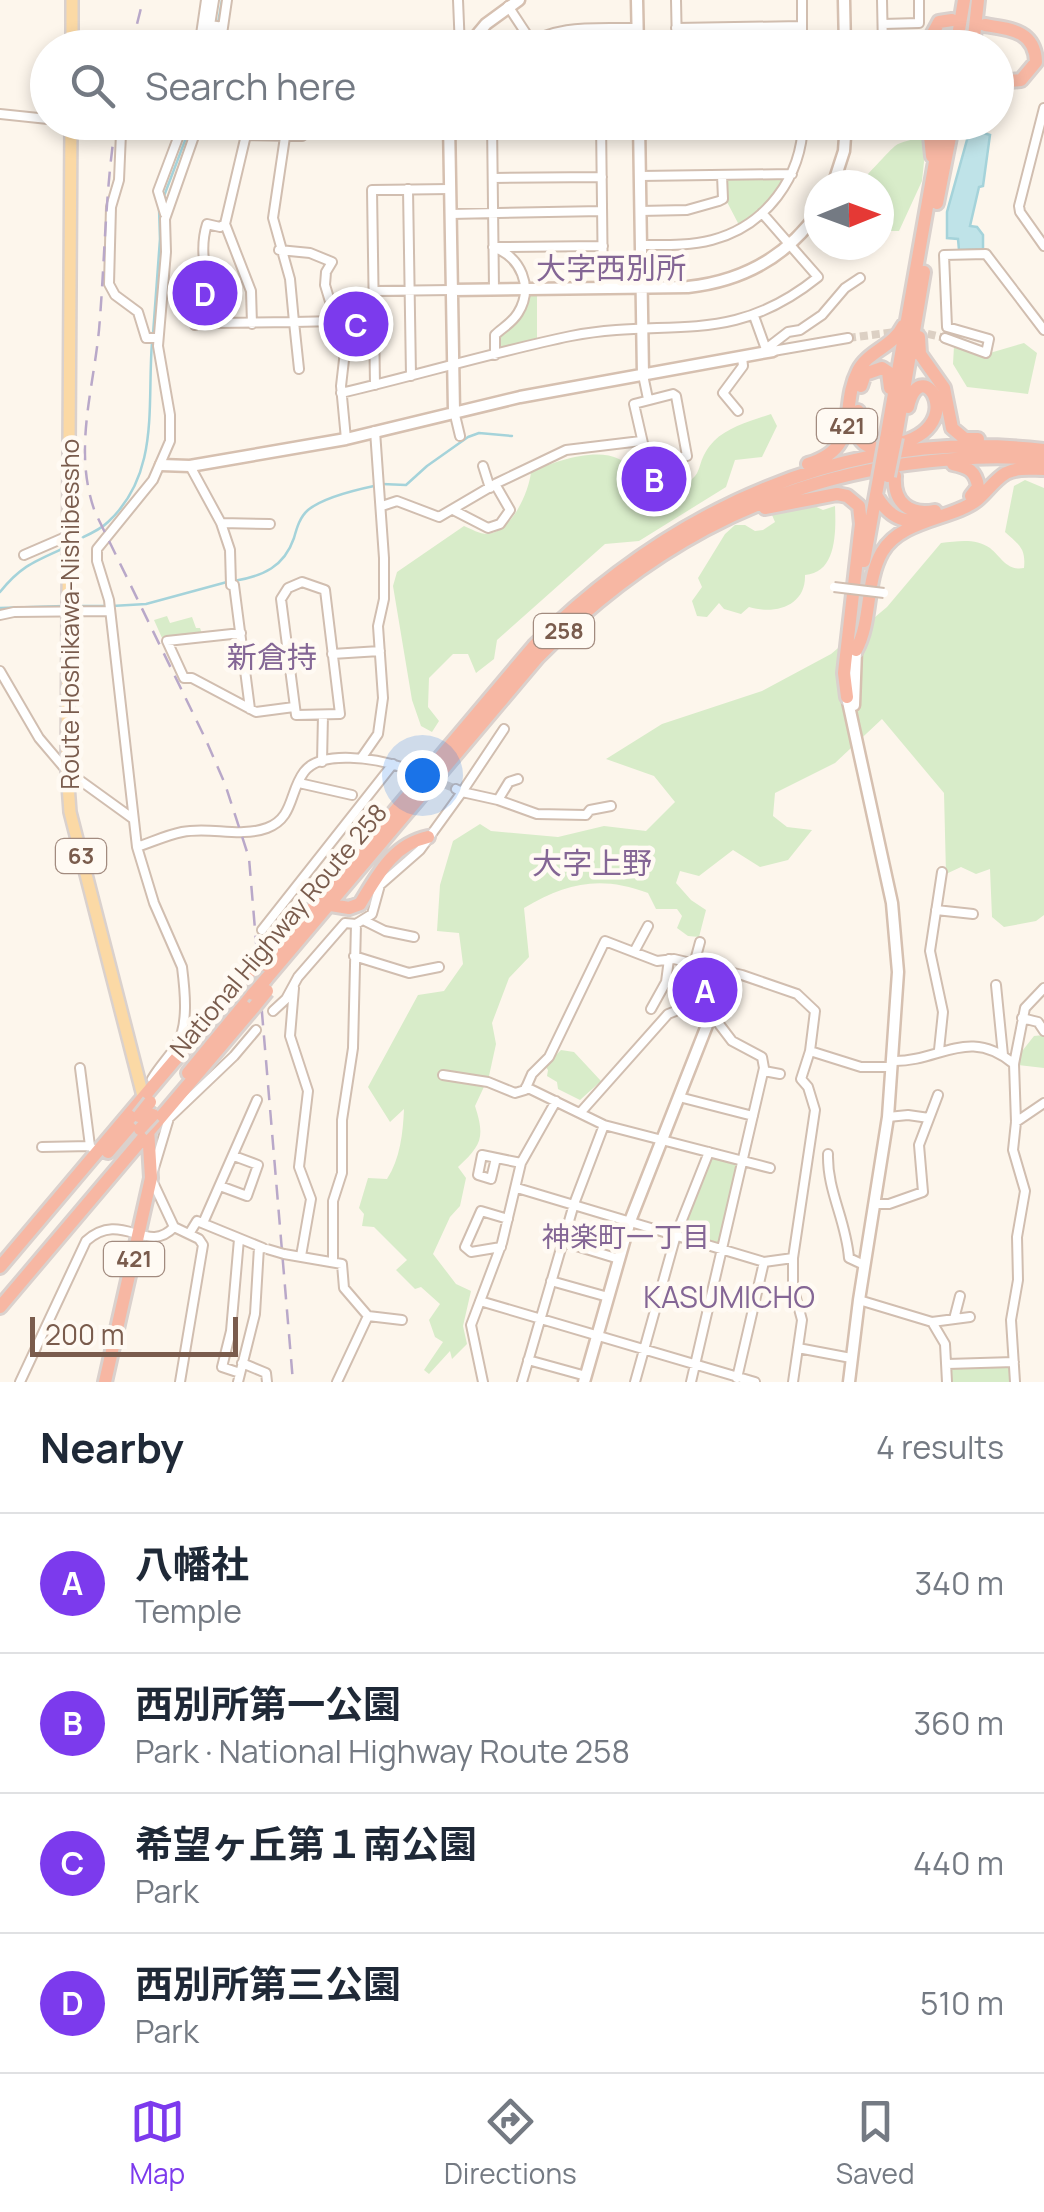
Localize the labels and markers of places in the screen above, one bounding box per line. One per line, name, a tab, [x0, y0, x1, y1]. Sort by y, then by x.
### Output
pin: D	[172, 256, 238, 330]
pin: C	[324, 286, 388, 362]
pin: B	[622, 442, 686, 516]
pin: A	[672, 952, 738, 1028]

